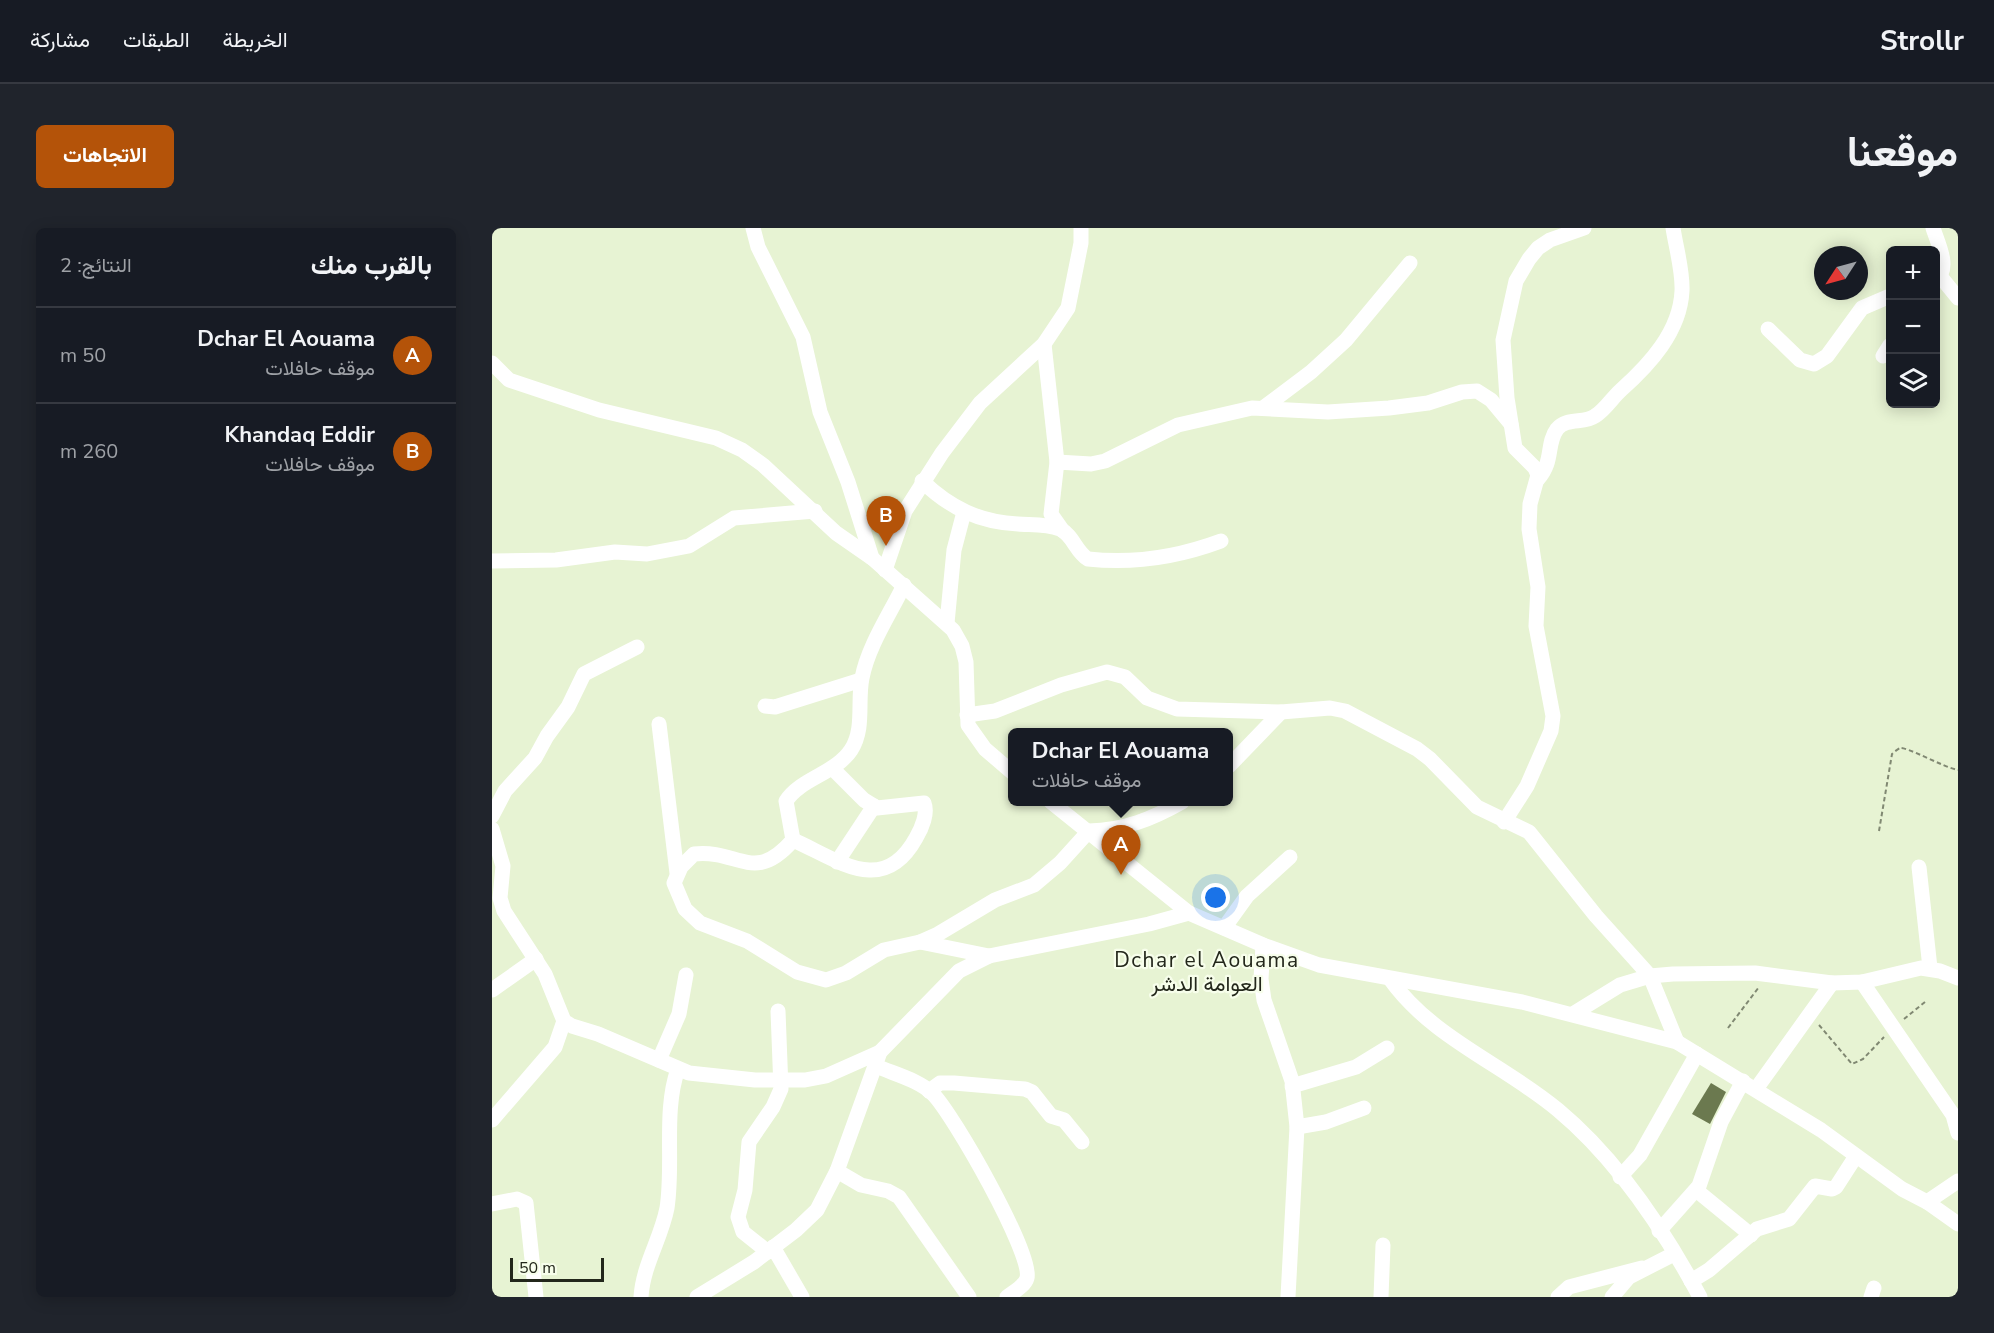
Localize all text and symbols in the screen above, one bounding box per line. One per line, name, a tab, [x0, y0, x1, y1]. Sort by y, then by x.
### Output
text: Strollr	[1880, 22, 1964, 60]
text: مشاركة	[30, 26, 90, 54]
text: الطبقات	[123, 26, 190, 54]
text: الخريطة	[223, 26, 288, 54]
text: موقعنا	[1847, 124, 1958, 181]
button: الاتجاهات	[36, 125, 174, 188]
north arrow	[1814, 246, 1868, 300]
map controls	[1886, 246, 1940, 408]
button: +	[1886, 246, 1940, 300]
text: بالقرب منك	[311, 248, 432, 283]
text: النتائج: 2	[60, 252, 132, 279]
button: −	[1886, 300, 1940, 354]
text: Dchar El Aouama	[197, 324, 375, 354]
text: 50 m	[60, 342, 106, 369]
text: A	[405, 342, 420, 369]
button: layers	[1886, 354, 1940, 408]
text: موقف حافلات	[265, 355, 375, 382]
text: Khandaq Eddir	[225, 420, 375, 450]
text: 260 m	[60, 438, 118, 465]
text: B	[406, 438, 419, 465]
text: موقف حافلات	[265, 451, 375, 478]
pin: B	[866, 496, 906, 546]
popup	[1008, 728, 1233, 806]
text: Dchar El Aouama	[1032, 736, 1209, 766]
text: موقف حافلات	[1032, 767, 1141, 794]
pin: A	[1102, 826, 1140, 875]
your location	[1201, 883, 1230, 912]
district label: Dchar el Aouama العوامة الدشر	[1114, 946, 1300, 998]
scale bar	[510, 1255, 604, 1282]
text: 50 m	[519, 1257, 556, 1279]

